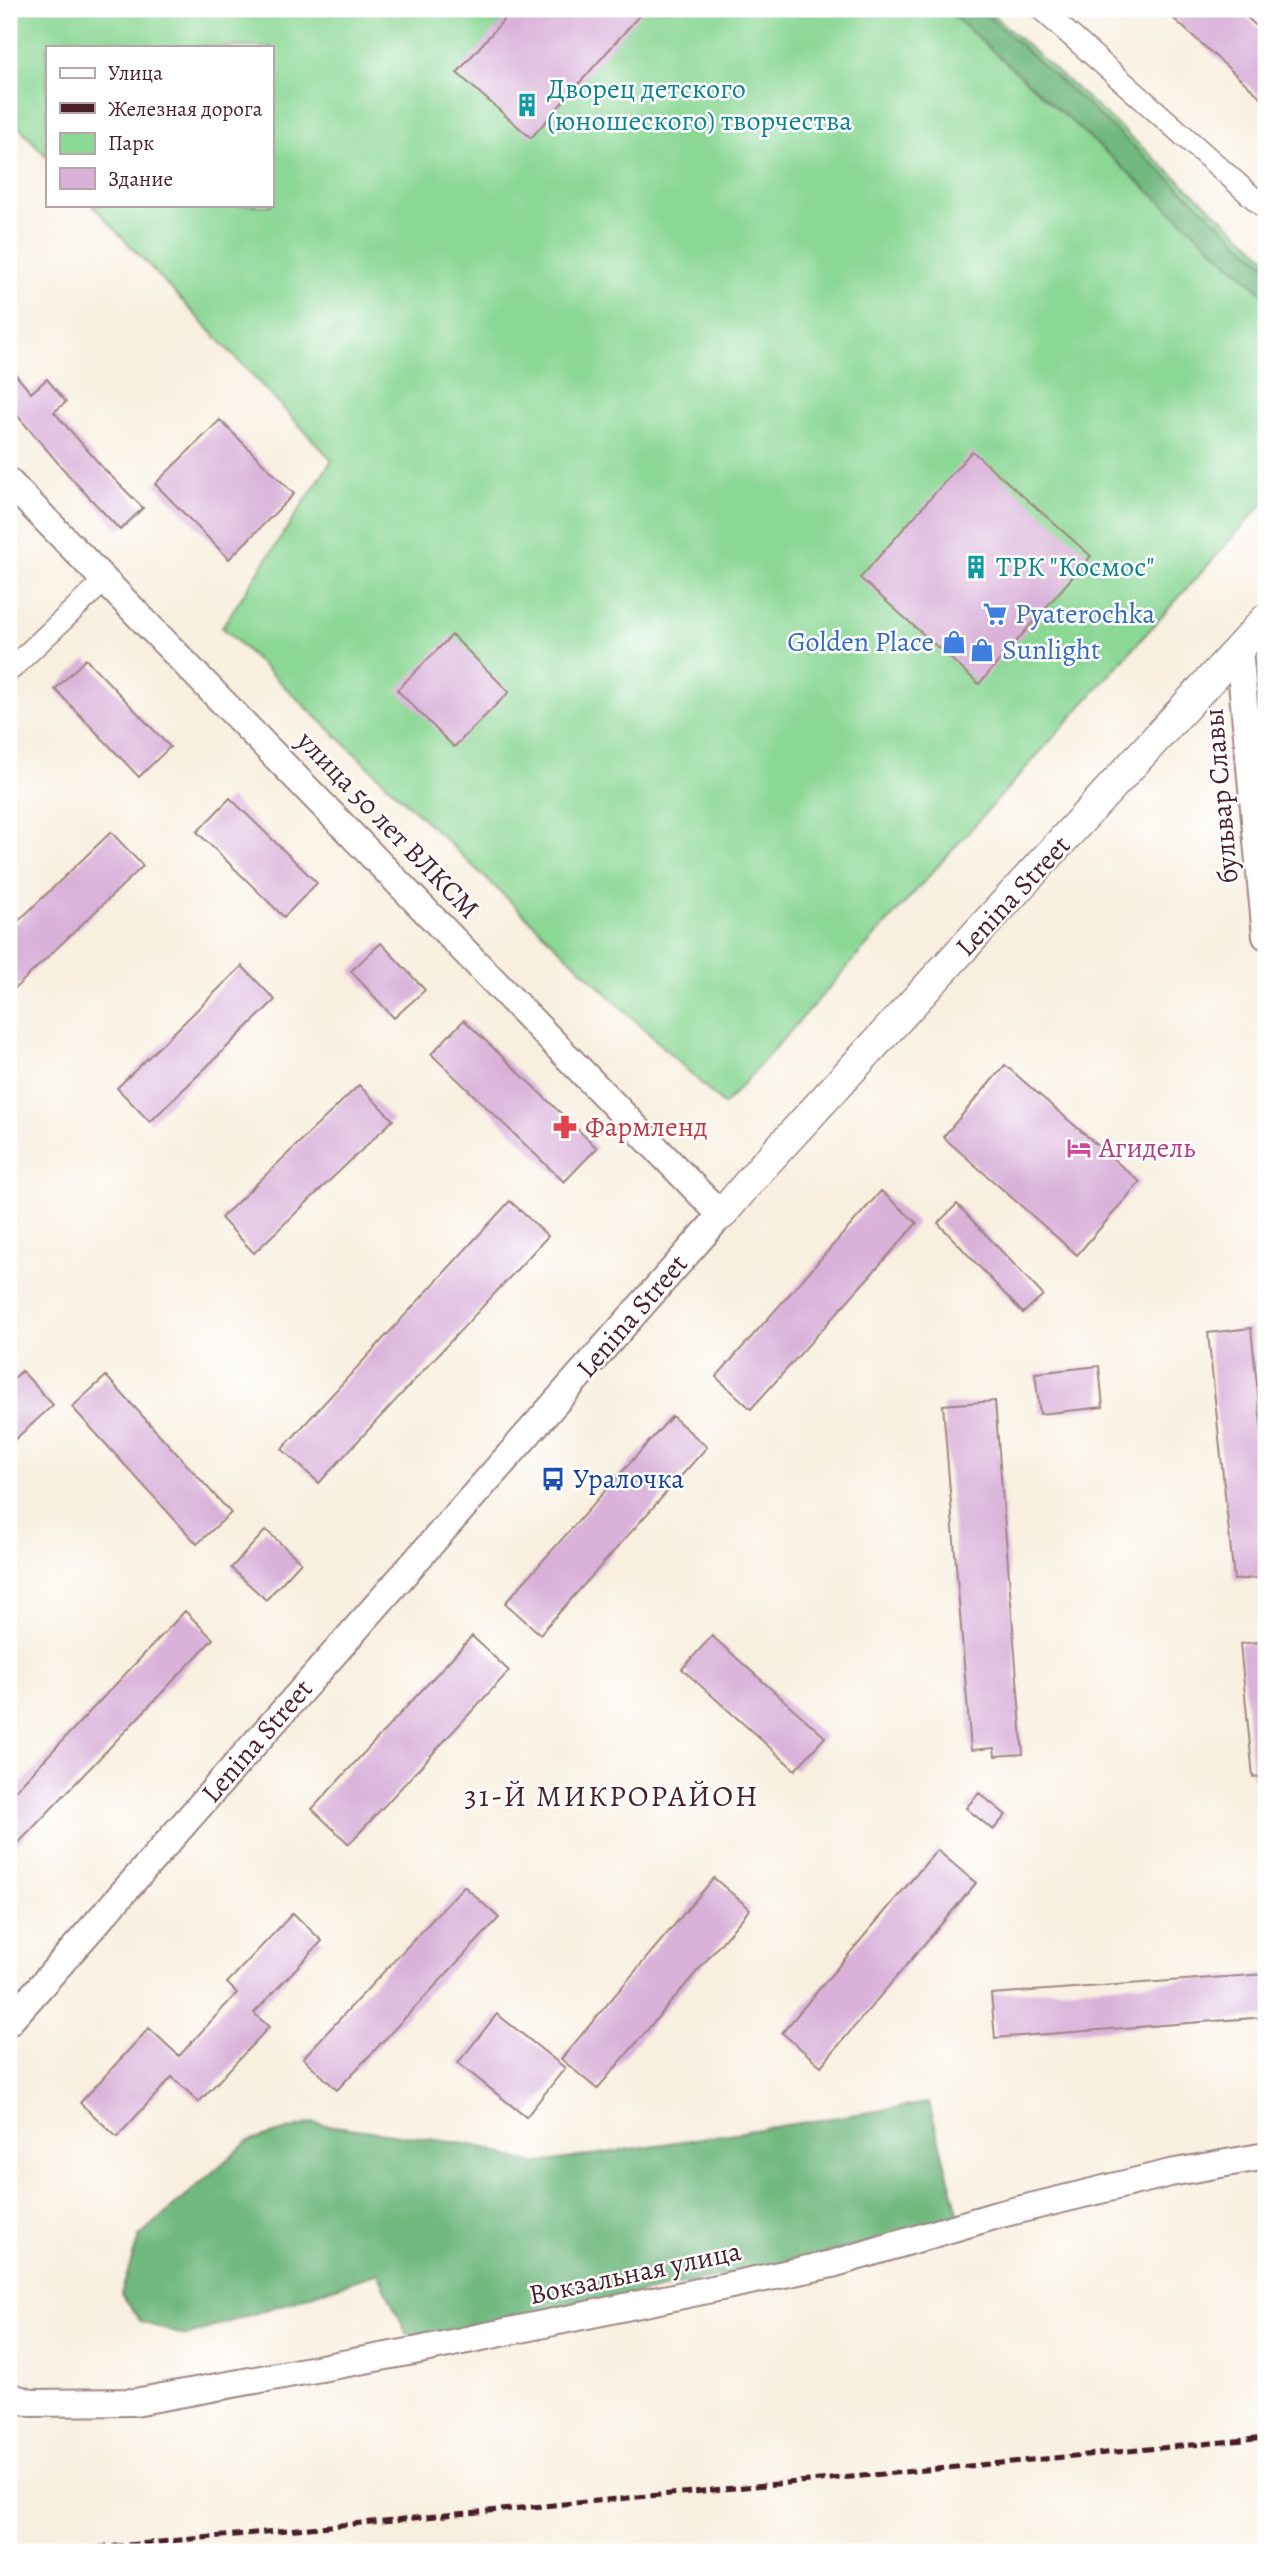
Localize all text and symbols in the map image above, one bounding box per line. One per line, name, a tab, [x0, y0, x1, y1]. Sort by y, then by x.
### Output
legend	[46, 46, 273, 206]
text: Улица	[108, 59, 163, 87]
place label: Дворец детского (юношеского) творчества	[547, 70, 852, 140]
building icon: Дворец детского (юношеского) творчества	[513, 91, 541, 119]
text: Железная дорога	[108, 95, 263, 123]
text: Парк	[108, 129, 154, 157]
text: Здание	[108, 165, 173, 193]
place label: ТРК "Космос"	[996, 548, 1155, 586]
building icon: ТРК "Космос"	[962, 553, 990, 581]
place label: Pyaterochka	[1015, 595, 1155, 633]
supermarket icon: Pyaterochka	[981, 600, 1009, 628]
place label: Golden Place	[787, 623, 934, 661]
shop icon: Golden Place	[940, 628, 968, 656]
place label: Sunlight	[1002, 631, 1100, 669]
shop icon: Sunlight	[968, 636, 996, 664]
street label: бульвар Славы	[1194, 707, 1248, 885]
street label: улица 50 лет ВЛКСМ	[288, 722, 488, 927]
street label: Lenina Street	[947, 827, 1079, 965]
place label: Фармленд	[585, 1108, 708, 1146]
pharmacy icon: Фармленд	[551, 1113, 579, 1141]
place label: Агидель	[1098, 1129, 1196, 1167]
hotel icon: Агидель	[1065, 1134, 1093, 1162]
street label: Lenina Street	[568, 1246, 696, 1386]
place label: Уралочка	[573, 1460, 684, 1498]
bus stop icon: Уралочка	[539, 1465, 567, 1493]
street label: Lenina Street	[193, 1671, 321, 1811]
district label: 31-Й МИКРОРАЙОН	[464, 1776, 760, 1816]
street label: Вокзальная улица	[525, 2232, 745, 2314]

